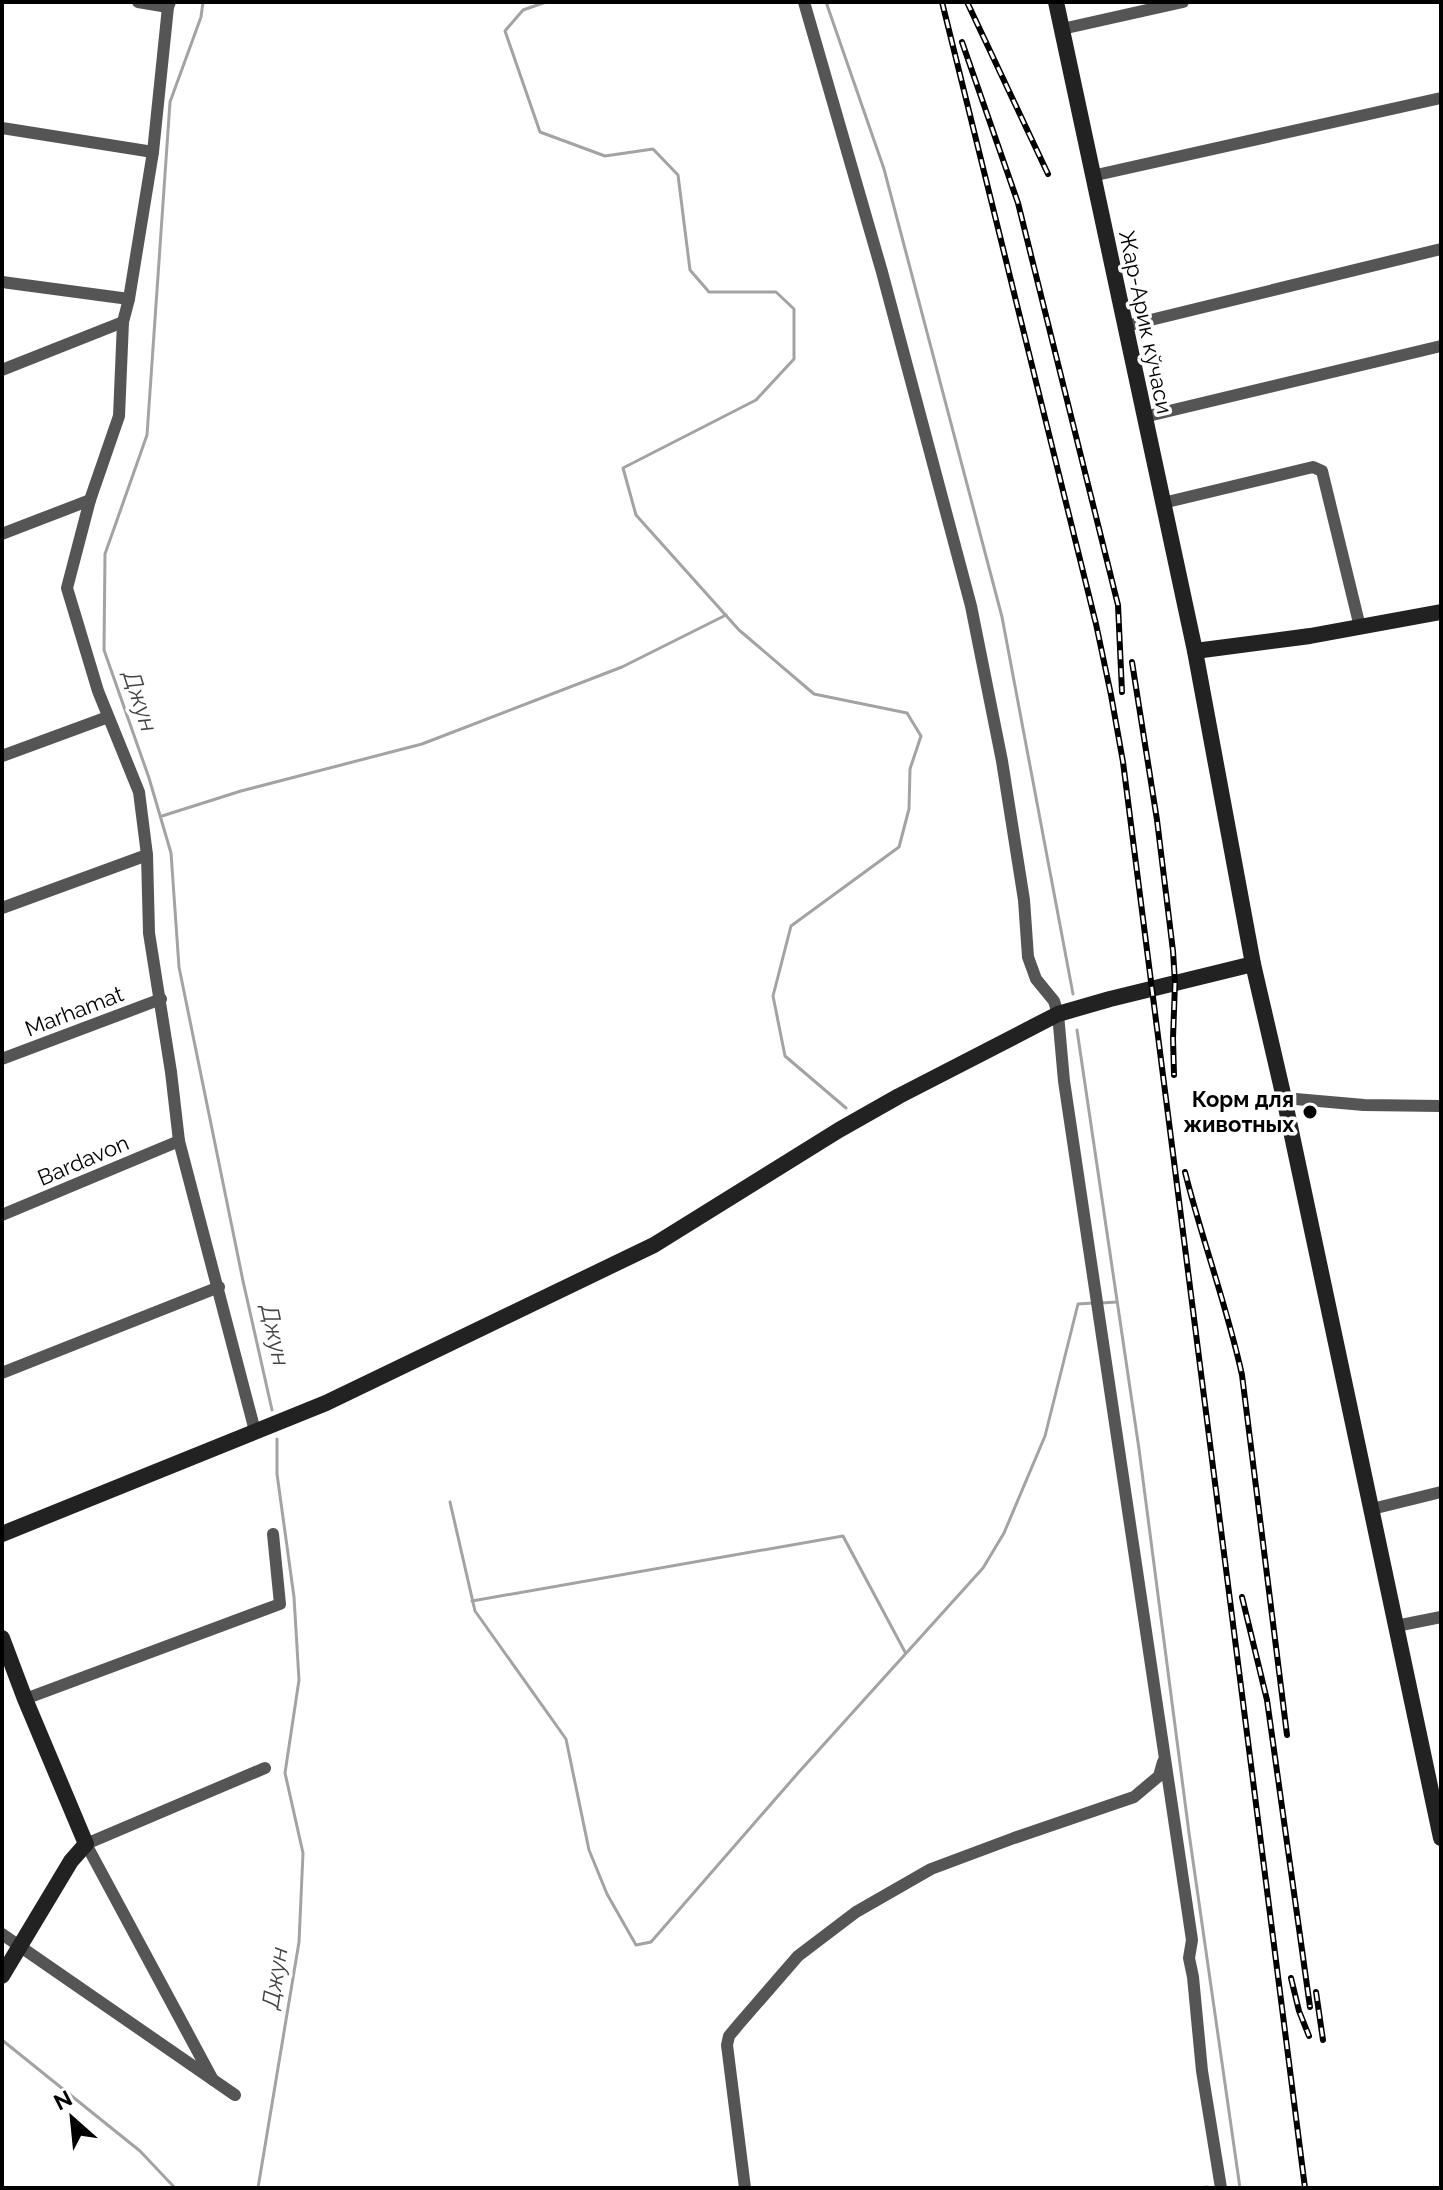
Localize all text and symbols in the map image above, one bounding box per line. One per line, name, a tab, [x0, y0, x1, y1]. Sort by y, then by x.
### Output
street label: Жар-Арик кўчаси	[1114, 228, 1178, 416]
water label: Джун	[117, 666, 164, 735]
street label: Marhamat	[21, 980, 127, 1042]
place label: Корм для животных	[1183, 1086, 1294, 1137]
marker: Корм для животных	[1301, 1103, 1319, 1121]
street label: Bardavon	[33, 1129, 133, 1191]
water label: Джун	[255, 1300, 296, 1369]
water label: Джун	[255, 1945, 294, 2012]
north arrow	[32, 2078, 112, 2158]
text: N	[50, 2085, 76, 2116]

